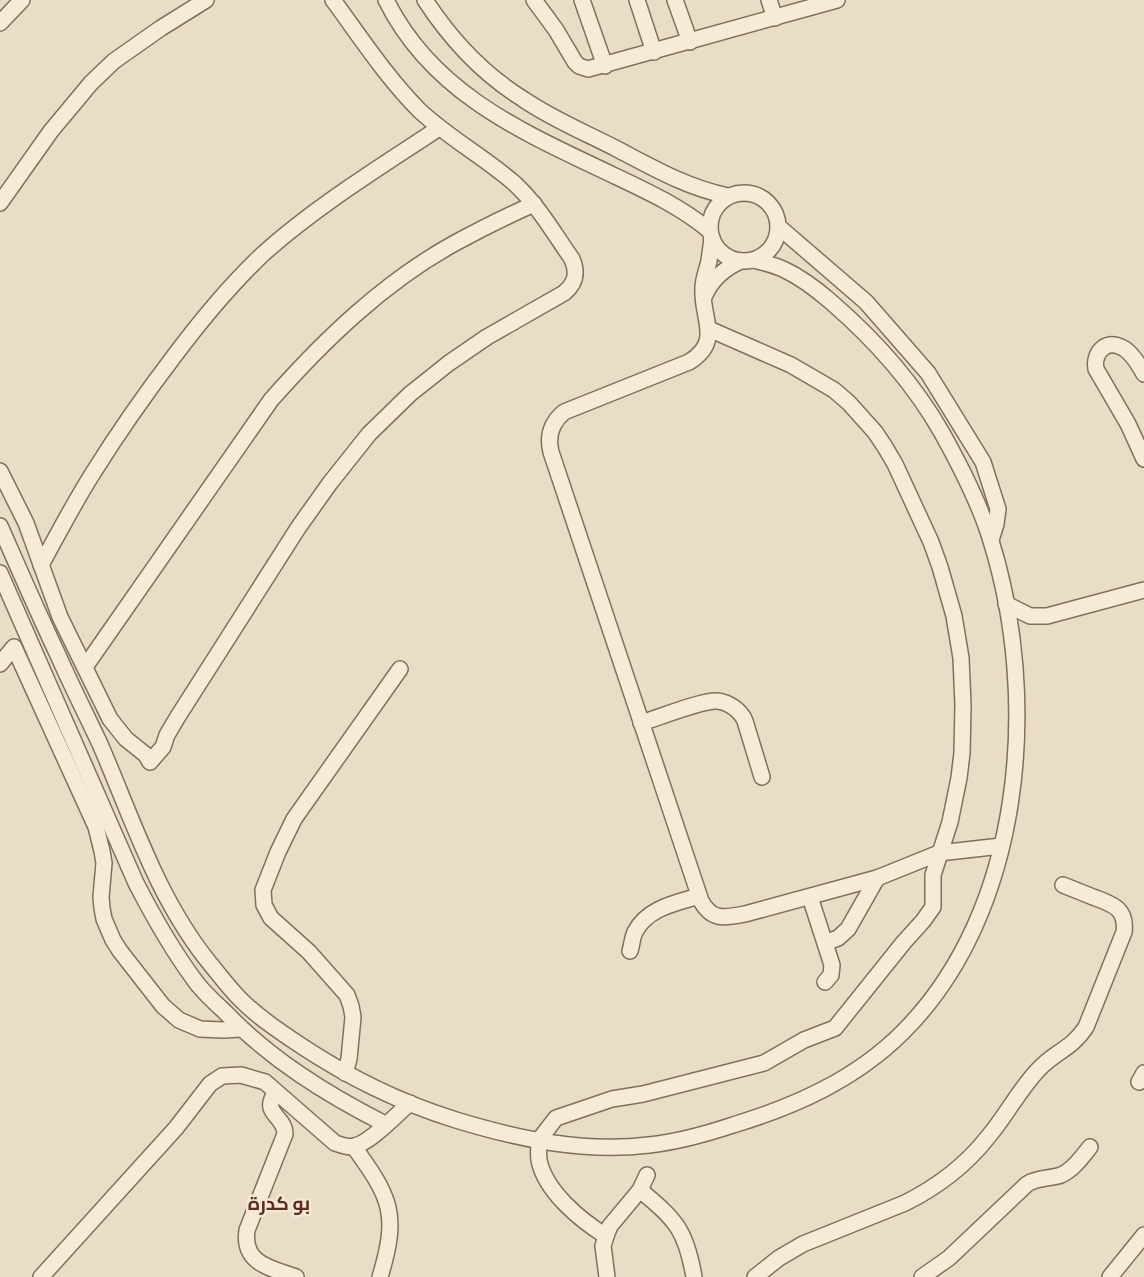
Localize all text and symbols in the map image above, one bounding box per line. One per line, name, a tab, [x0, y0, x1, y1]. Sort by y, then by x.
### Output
district label: بو كدرة	[248, 1193, 310, 1215]

